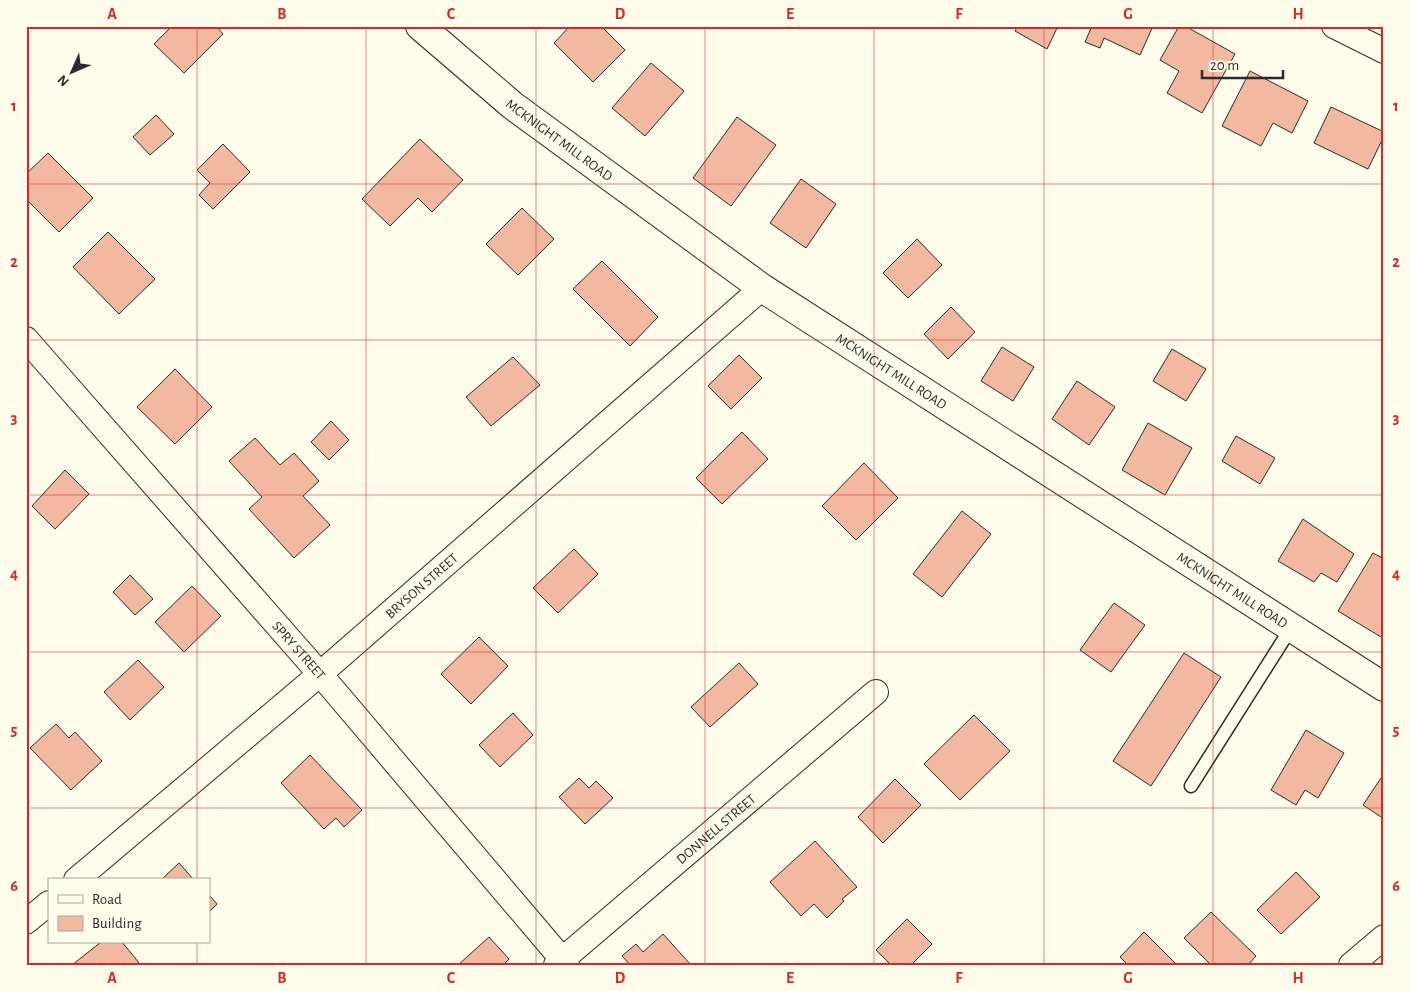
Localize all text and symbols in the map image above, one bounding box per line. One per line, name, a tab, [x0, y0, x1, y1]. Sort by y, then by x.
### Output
text: A	[107, 6, 117, 22]
text: B	[277, 6, 287, 22]
text: C	[447, 6, 456, 22]
text: D	[615, 6, 626, 22]
text: E	[786, 6, 794, 22]
text: F	[955, 6, 963, 22]
text: G	[1123, 6, 1133, 22]
text: H	[1292, 6, 1304, 22]
north arrow	[48, 48, 98, 98]
scale bar	[1202, 48, 1284, 80]
text: 20 m	[1210, 58, 1239, 73]
text: N	[55, 72, 72, 89]
street label: MCKNIGHT MILL ROAD	[503, 97, 615, 184]
text: 1	[11, 98, 17, 114]
text: 1	[1393, 98, 1399, 114]
text: 2	[10, 254, 18, 270]
text: 2	[1392, 254, 1400, 270]
street label: MCKNIGHT MILL ROAD	[833, 331, 949, 412]
text: 3	[11, 410, 18, 426]
text: 3	[1393, 410, 1400, 426]
street label: MCKNIGHT MILL ROAD	[1174, 550, 1290, 631]
street label: BRYSON STREET	[383, 551, 461, 621]
text: 4	[10, 566, 18, 582]
text: 4	[1392, 566, 1400, 582]
street label: SPRY STREET	[269, 619, 328, 683]
text: 5	[11, 722, 18, 738]
text: 5	[1393, 722, 1400, 738]
street label: DONNELL STREET	[674, 792, 759, 867]
text: 6	[10, 878, 18, 894]
legend	[48, 878, 210, 944]
text: 6	[1392, 878, 1400, 894]
text: Road	[92, 892, 122, 907]
text: Building	[92, 916, 142, 931]
text: A	[107, 970, 117, 986]
text: B	[277, 970, 287, 986]
text: C	[447, 970, 456, 986]
text: D	[615, 970, 626, 986]
text: E	[786, 970, 794, 986]
text: F	[955, 970, 963, 986]
text: G	[1123, 970, 1133, 986]
text: H	[1292, 970, 1304, 986]

